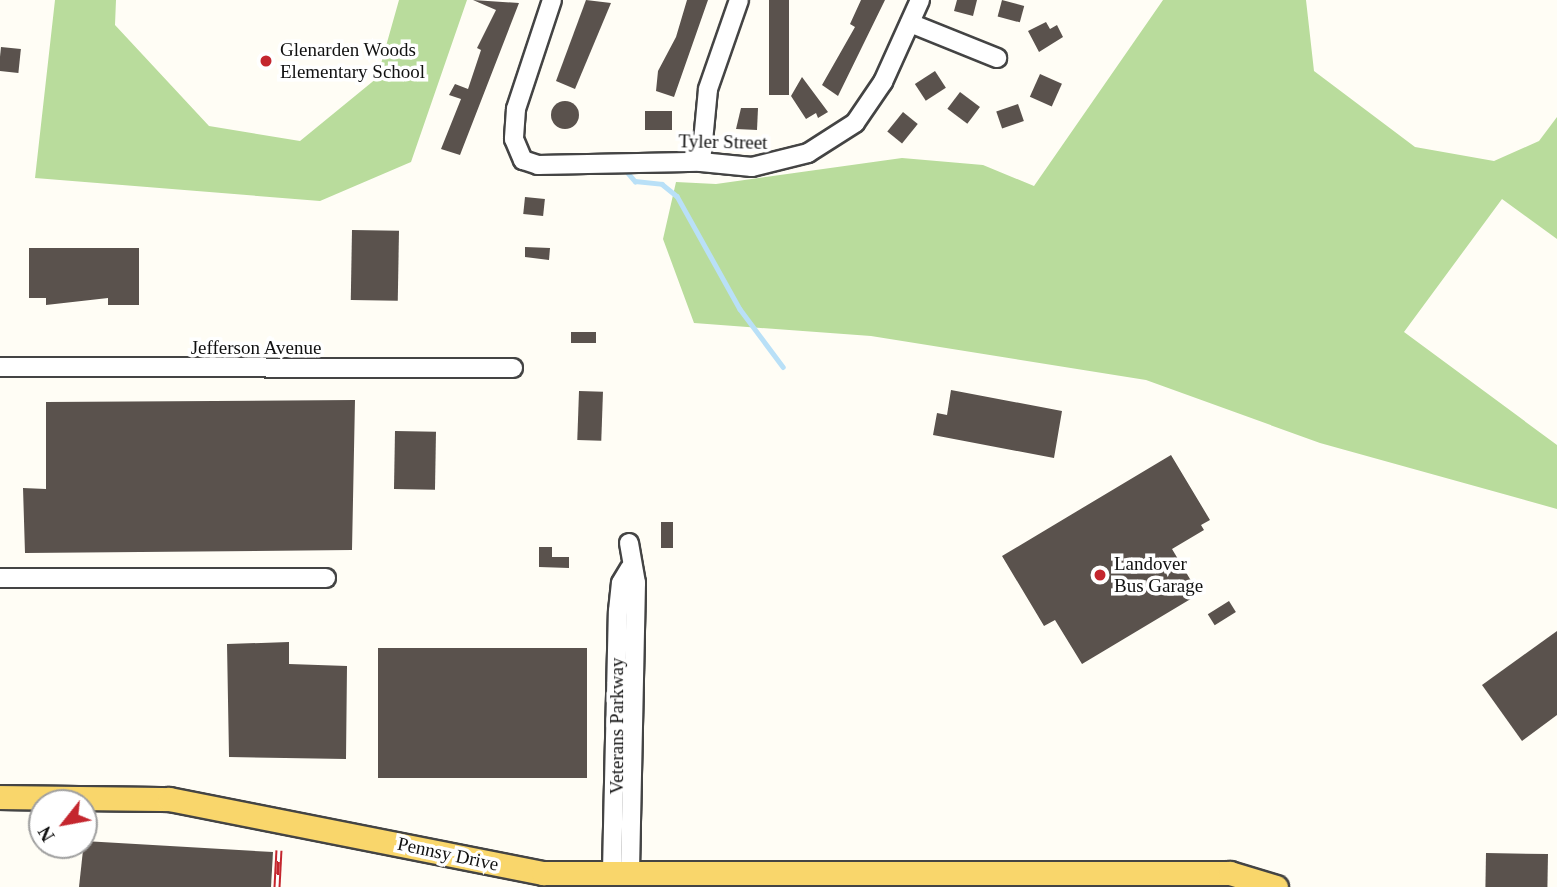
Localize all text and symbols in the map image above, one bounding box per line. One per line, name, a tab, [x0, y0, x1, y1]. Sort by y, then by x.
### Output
place label: Glenarden Woods Elementary School	[280, 39, 425, 83]
marker: Glenarden Woods Elementary School	[258, 53, 274, 69]
street label: Tyler Street	[678, 130, 768, 154]
street label: Jefferson Avenue	[190, 337, 322, 359]
place label: Landover Bus Garage	[1114, 553, 1203, 597]
marker: Landover Bus Garage	[1092, 567, 1108, 583]
street label: Veterans Parkway	[606, 658, 628, 794]
north arrow	[28, 789, 98, 859]
text: N	[34, 823, 59, 845]
street label: Pennsy Drive	[395, 832, 501, 876]

